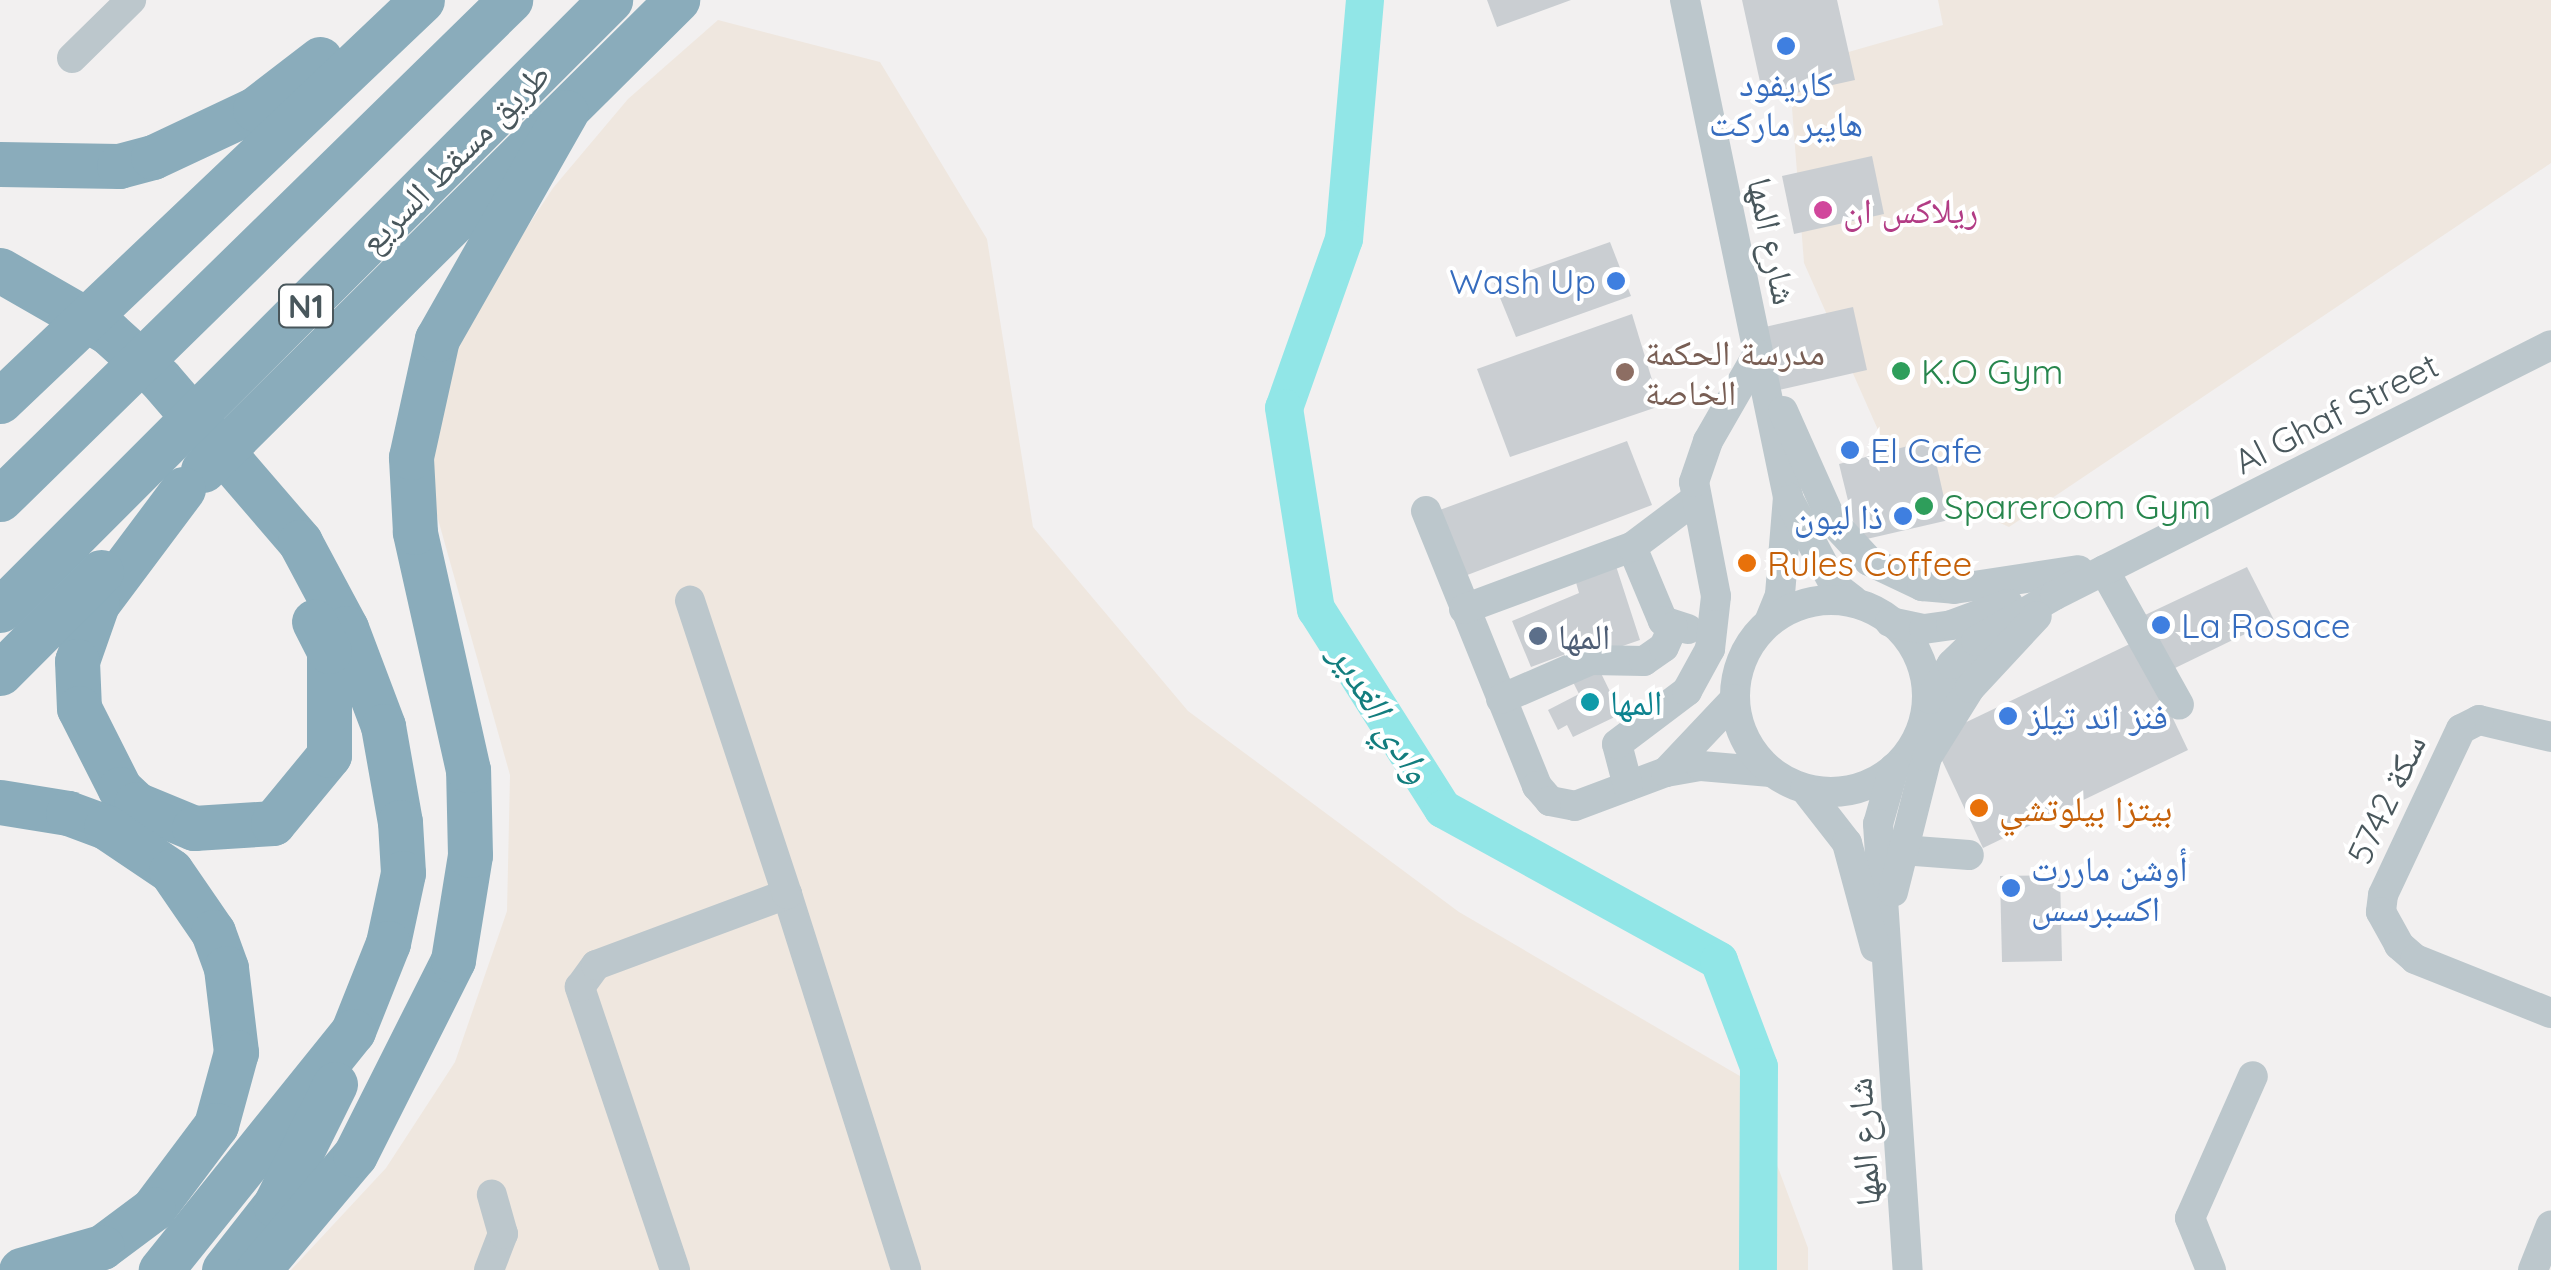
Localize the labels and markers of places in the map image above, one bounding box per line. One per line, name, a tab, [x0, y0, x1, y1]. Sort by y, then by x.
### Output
marker: كاريفود هايبر ماركت	[1775, 35, 1797, 57]
place label: كاريفود هايبر ماركت	[1709, 62, 1863, 144]
place label: ريلاكس ان	[1843, 189, 1978, 231]
marker: ريلاكس ان	[1812, 199, 1834, 221]
place label: Wash Up	[1449, 260, 1596, 302]
marker: Wash Up	[1605, 270, 1627, 292]
place label: مدرسة الحكمة الخاصة	[1645, 331, 1825, 413]
place label: K.O Gym	[1921, 350, 2063, 392]
marker: K.O Gym	[1890, 360, 1912, 382]
marker: مدرسة الحكمة الخاصة	[1614, 361, 1636, 383]
place label: El Cafe	[1870, 429, 1983, 471]
marker: El Cafe	[1839, 439, 1861, 461]
place label: Spareroom Gym	[1944, 485, 2211, 527]
place label: ذا ليون	[1794, 495, 1883, 537]
marker: Spareroom Gym	[1913, 495, 1935, 517]
marker: ذا ليون	[1892, 505, 1914, 527]
place label: Rules Coffee	[1767, 542, 1972, 584]
marker: Rules Coffee	[1736, 552, 1758, 574]
place label: La Rosace	[2181, 604, 2351, 646]
marker: La Rosace	[2150, 614, 2172, 636]
place label: المه‍ا	[1558, 615, 1610, 657]
marker: المه‍ا	[1527, 625, 1549, 647]
place label: المها	[1610, 681, 1662, 723]
marker: المها	[1579, 691, 1601, 713]
place label: فنز اند تيلز	[2028, 695, 2168, 737]
marker: فنز اند تيلز	[1997, 705, 2019, 727]
place label: بيتزا بيلوتشي	[1999, 787, 2172, 829]
marker: بيتزا بيلوتشي	[1968, 797, 1990, 819]
place label: أوشن ماررت اكسبرسس	[2031, 847, 2188, 929]
marker: أوشن ماررت اكسبرسس	[2000, 877, 2022, 899]

